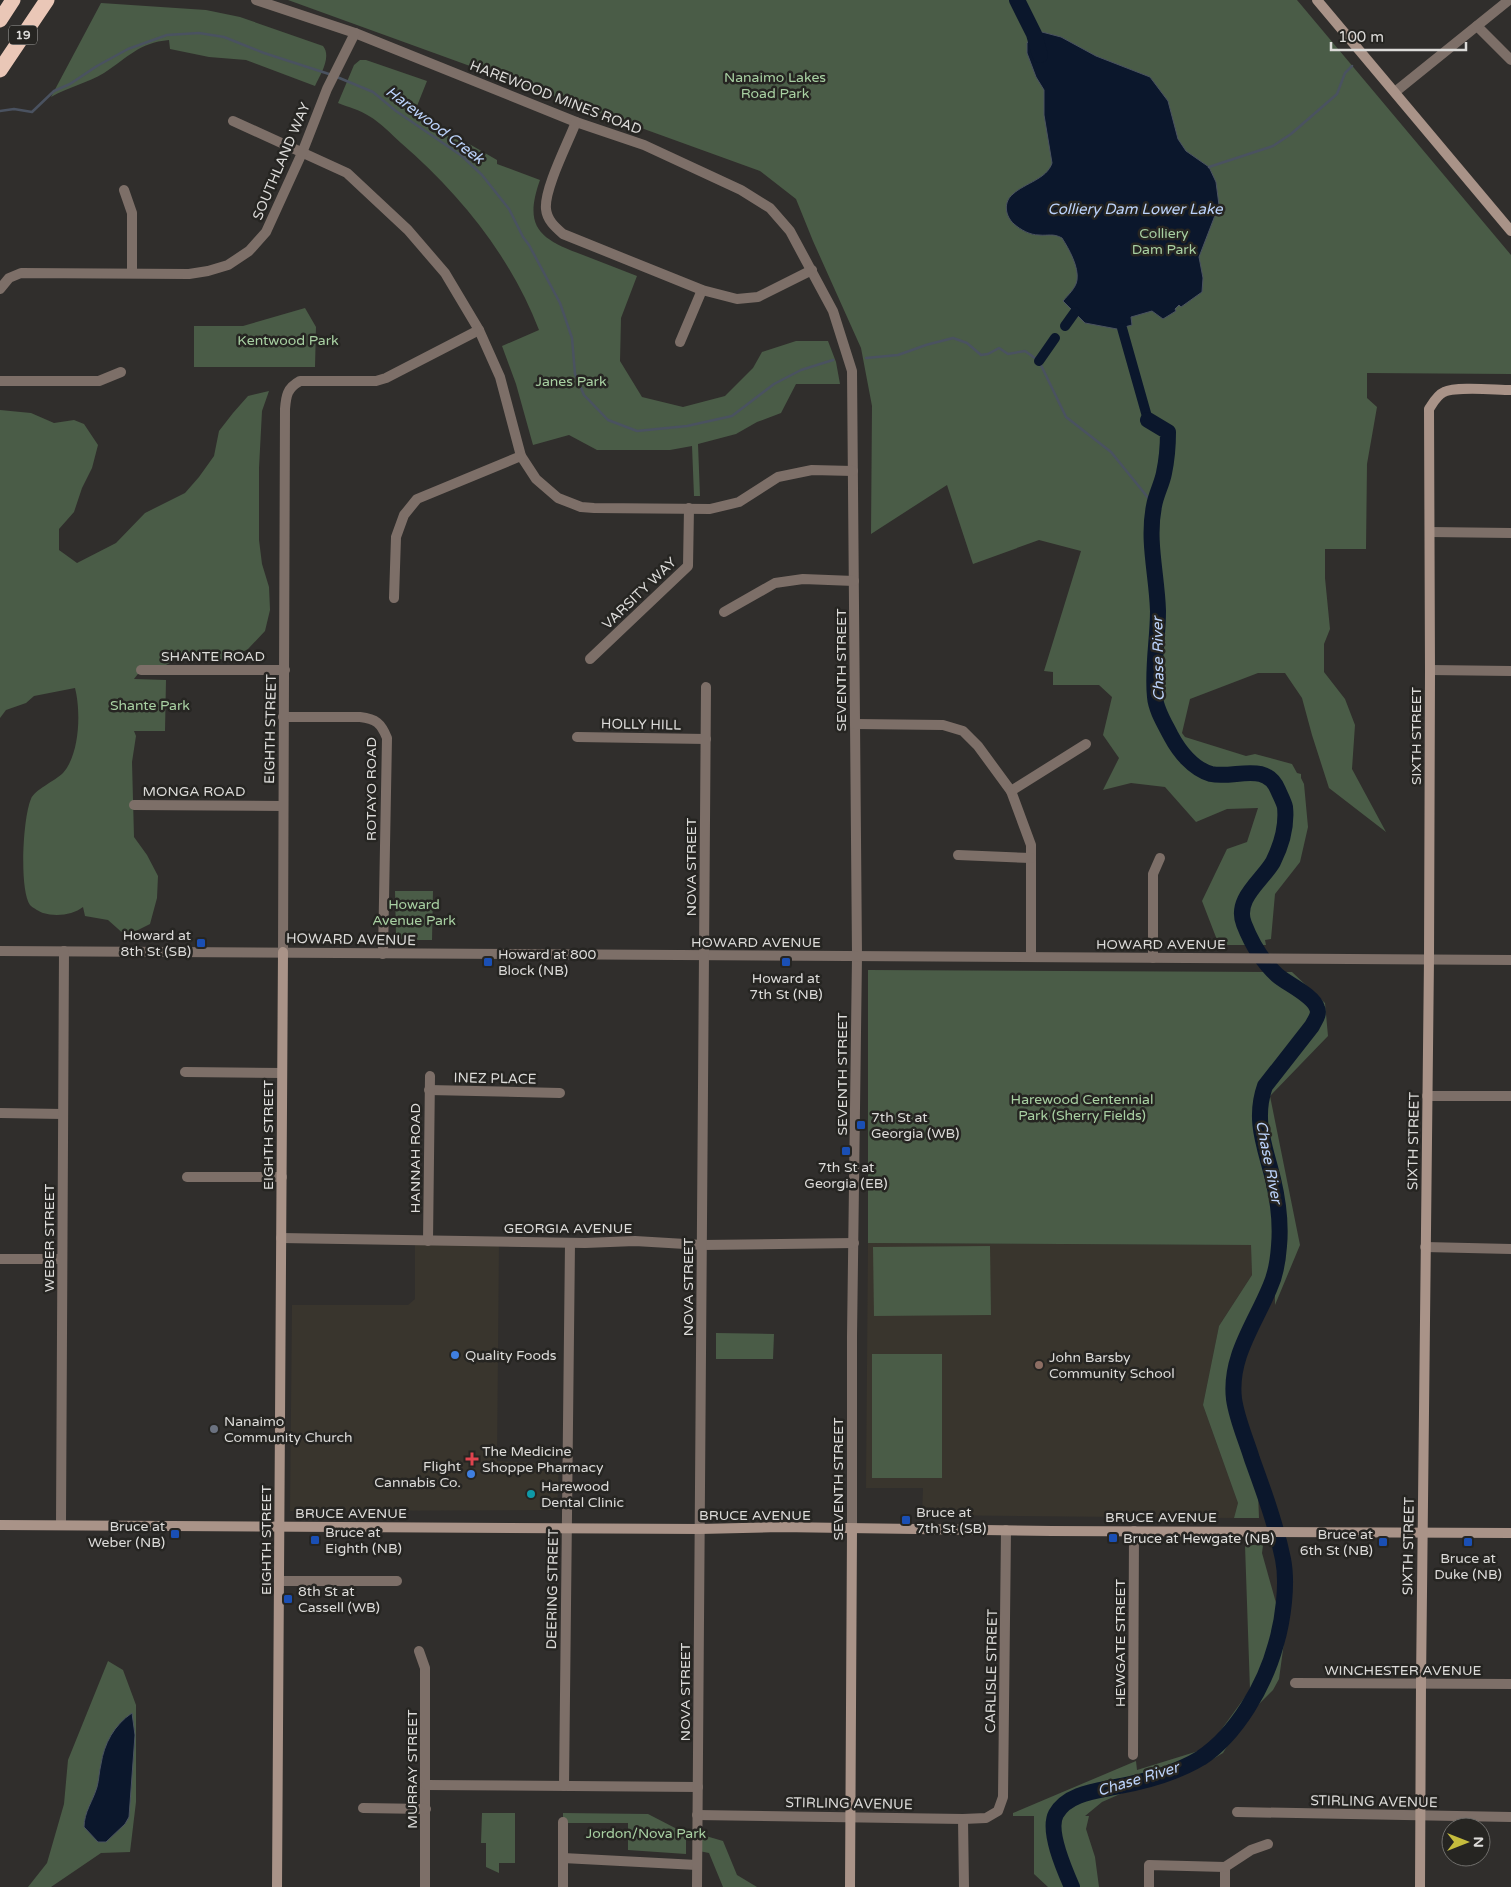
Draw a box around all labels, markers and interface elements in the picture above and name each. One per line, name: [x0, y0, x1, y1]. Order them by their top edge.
scale bar: [1331, 20, 1466, 52]
road number: 19: [9, 26, 37, 44]
text: 100 m: [1338, 28, 1384, 46]
street label: HAREWOOD MINES ROAD: [467, 57, 644, 138]
park label: Nanaimo Lakes Road Park: [724, 69, 826, 102]
water label: Harewood Creek: [382, 82, 489, 169]
street label: SOUTHLAND WAY: [249, 100, 314, 223]
water label: Colliery Dam Lower Lake: [1047, 200, 1224, 218]
park label: Colliery Dam Park: [1132, 225, 1197, 258]
park label: Kentwood Park: [237, 332, 339, 349]
park label: Janes Park: [535, 373, 607, 390]
street label: VARSITY WAY: [599, 554, 680, 633]
street label: SEVENTH STREET: [833, 608, 850, 732]
water label: Chase River: [1148, 615, 1168, 701]
street label: SHANTE ROAD: [161, 648, 265, 665]
street label: EIGHTH STREET: [261, 673, 280, 784]
street label: SIXTH STREET: [1408, 686, 1425, 785]
park label: Shante Park: [110, 697, 190, 714]
street label: HOLLY HILL: [601, 715, 681, 734]
street label: ROTAYO ROAD: [363, 737, 380, 841]
street label: MONGA ROAD: [143, 783, 245, 800]
street label: NOVA STREET: [683, 817, 700, 916]
park label: Howard Avenue Park: [372, 896, 456, 929]
place label: Howard at 8th St (SB): [121, 927, 192, 960]
street label: HOWARD AVENUE: [286, 930, 416, 949]
street label: HOWARD AVENUE: [691, 934, 821, 951]
street label: HOWARD AVENUE: [1096, 936, 1226, 953]
marker: Howard at 8th St (SB): [195, 937, 207, 949]
place label: Howard at 800 Block (NB): [498, 946, 597, 979]
marker: Howard at 800 Block (NB): [482, 956, 494, 968]
marker: Howard at 7th St (NB): [780, 956, 792, 968]
place label: Howard at 7th St (NB): [749, 970, 823, 1003]
street label: SEVENTH STREET: [834, 1012, 851, 1136]
street label: INEZ PLACE: [453, 1069, 537, 1088]
street label: EIGHTH STREET: [260, 1080, 277, 1190]
park label: Harewood Centennial Park (Sherry Fields): [1011, 1091, 1153, 1124]
street label: SIXTH STREET: [1404, 1091, 1423, 1190]
street label: HANNAH ROAD: [407, 1103, 424, 1213]
place label: 7th St at Georgia (WB): [871, 1109, 959, 1142]
marker: 7th St at Georgia (WB): [855, 1119, 867, 1131]
water label: Chase River: [1252, 1119, 1286, 1207]
marker: 7th St at Georgia (EB): [840, 1145, 852, 1157]
place label: 7th St at Georgia (EB): [804, 1159, 888, 1192]
street label: WEBER STREET: [41, 1183, 58, 1292]
street label: GEORGIA AVENUE: [504, 1220, 632, 1237]
street label: NOVA STREET: [680, 1237, 697, 1336]
place label: Quality Foods: [465, 1347, 557, 1364]
marker: Quality Foods: [449, 1349, 461, 1361]
place label: John Barsby Community School: [1049, 1349, 1175, 1382]
marker: John Barsby Community School: [1033, 1359, 1045, 1371]
place label: Nanaimo Community Church: [224, 1413, 353, 1446]
street label: SEVENTH STREET: [830, 1417, 847, 1541]
marker: Nanaimo Community Church: [208, 1423, 220, 1435]
place label: The Medicine Shoppe Pharmacy: [482, 1443, 604, 1476]
marker: The Medicine Shoppe Pharmacy: [466, 1453, 478, 1465]
place label: Flight Cannabis Co.: [374, 1458, 462, 1491]
marker: Flight Cannabis Co.: [465, 1468, 477, 1480]
place label: Harewood Dental Clinic: [541, 1478, 624, 1511]
street label: EIGHTH STREET: [258, 1485, 275, 1595]
marker: Harewood Dental Clinic: [525, 1488, 537, 1500]
street label: SIXTH STREET: [1399, 1496, 1418, 1595]
place label: Bruce at 7th St (SB): [916, 1504, 986, 1537]
street label: BRUCE AVENUE: [295, 1505, 407, 1522]
street label: BRUCE AVENUE: [699, 1507, 811, 1524]
street label: BRUCE AVENUE: [1105, 1509, 1217, 1526]
marker: Bruce at 7th St (SB): [900, 1514, 912, 1526]
place label: Bruce at Weber (NB): [88, 1518, 166, 1551]
place label: Bruce at Eighth (NB): [325, 1524, 402, 1557]
place label: Bruce at 6th St (NB): [1300, 1526, 1374, 1559]
marker: Bruce at Weber (NB): [169, 1528, 181, 1540]
street label: DEERING STREET: [543, 1528, 562, 1650]
place label: Bruce at Hewgate (NB): [1123, 1530, 1274, 1547]
marker: Bruce at Hewgate (NB): [1107, 1532, 1119, 1544]
marker: Bruce at Eighth (NB): [309, 1534, 321, 1546]
marker: Bruce at 6th St (NB): [1377, 1536, 1389, 1548]
marker: Bruce at Duke (NB): [1462, 1536, 1474, 1548]
place label: Bruce at Duke (NB): [1434, 1550, 1502, 1583]
street label: HEWGATE STREET: [1112, 1579, 1129, 1707]
place label: 8th St at Cassell (WB): [298, 1583, 380, 1616]
marker: 8th St at Cassell (WB): [282, 1593, 294, 1605]
street label: CARLISLE STREET: [982, 1608, 1001, 1733]
street label: NOVA STREET: [677, 1642, 694, 1741]
street label: WINCHESTER AVENUE: [1324, 1662, 1482, 1679]
street label: MURRAY STREET: [404, 1709, 421, 1829]
water label: Chase River: [1095, 1757, 1183, 1800]
street label: STIRLING AVENUE: [1310, 1792, 1438, 1811]
street label: STIRLING AVENUE: [785, 1794, 913, 1813]
north arrow: [1441, 1817, 1491, 1867]
park label: Jordon/Nova Park: [586, 1825, 707, 1842]
text: N: [1470, 1836, 1487, 1848]

